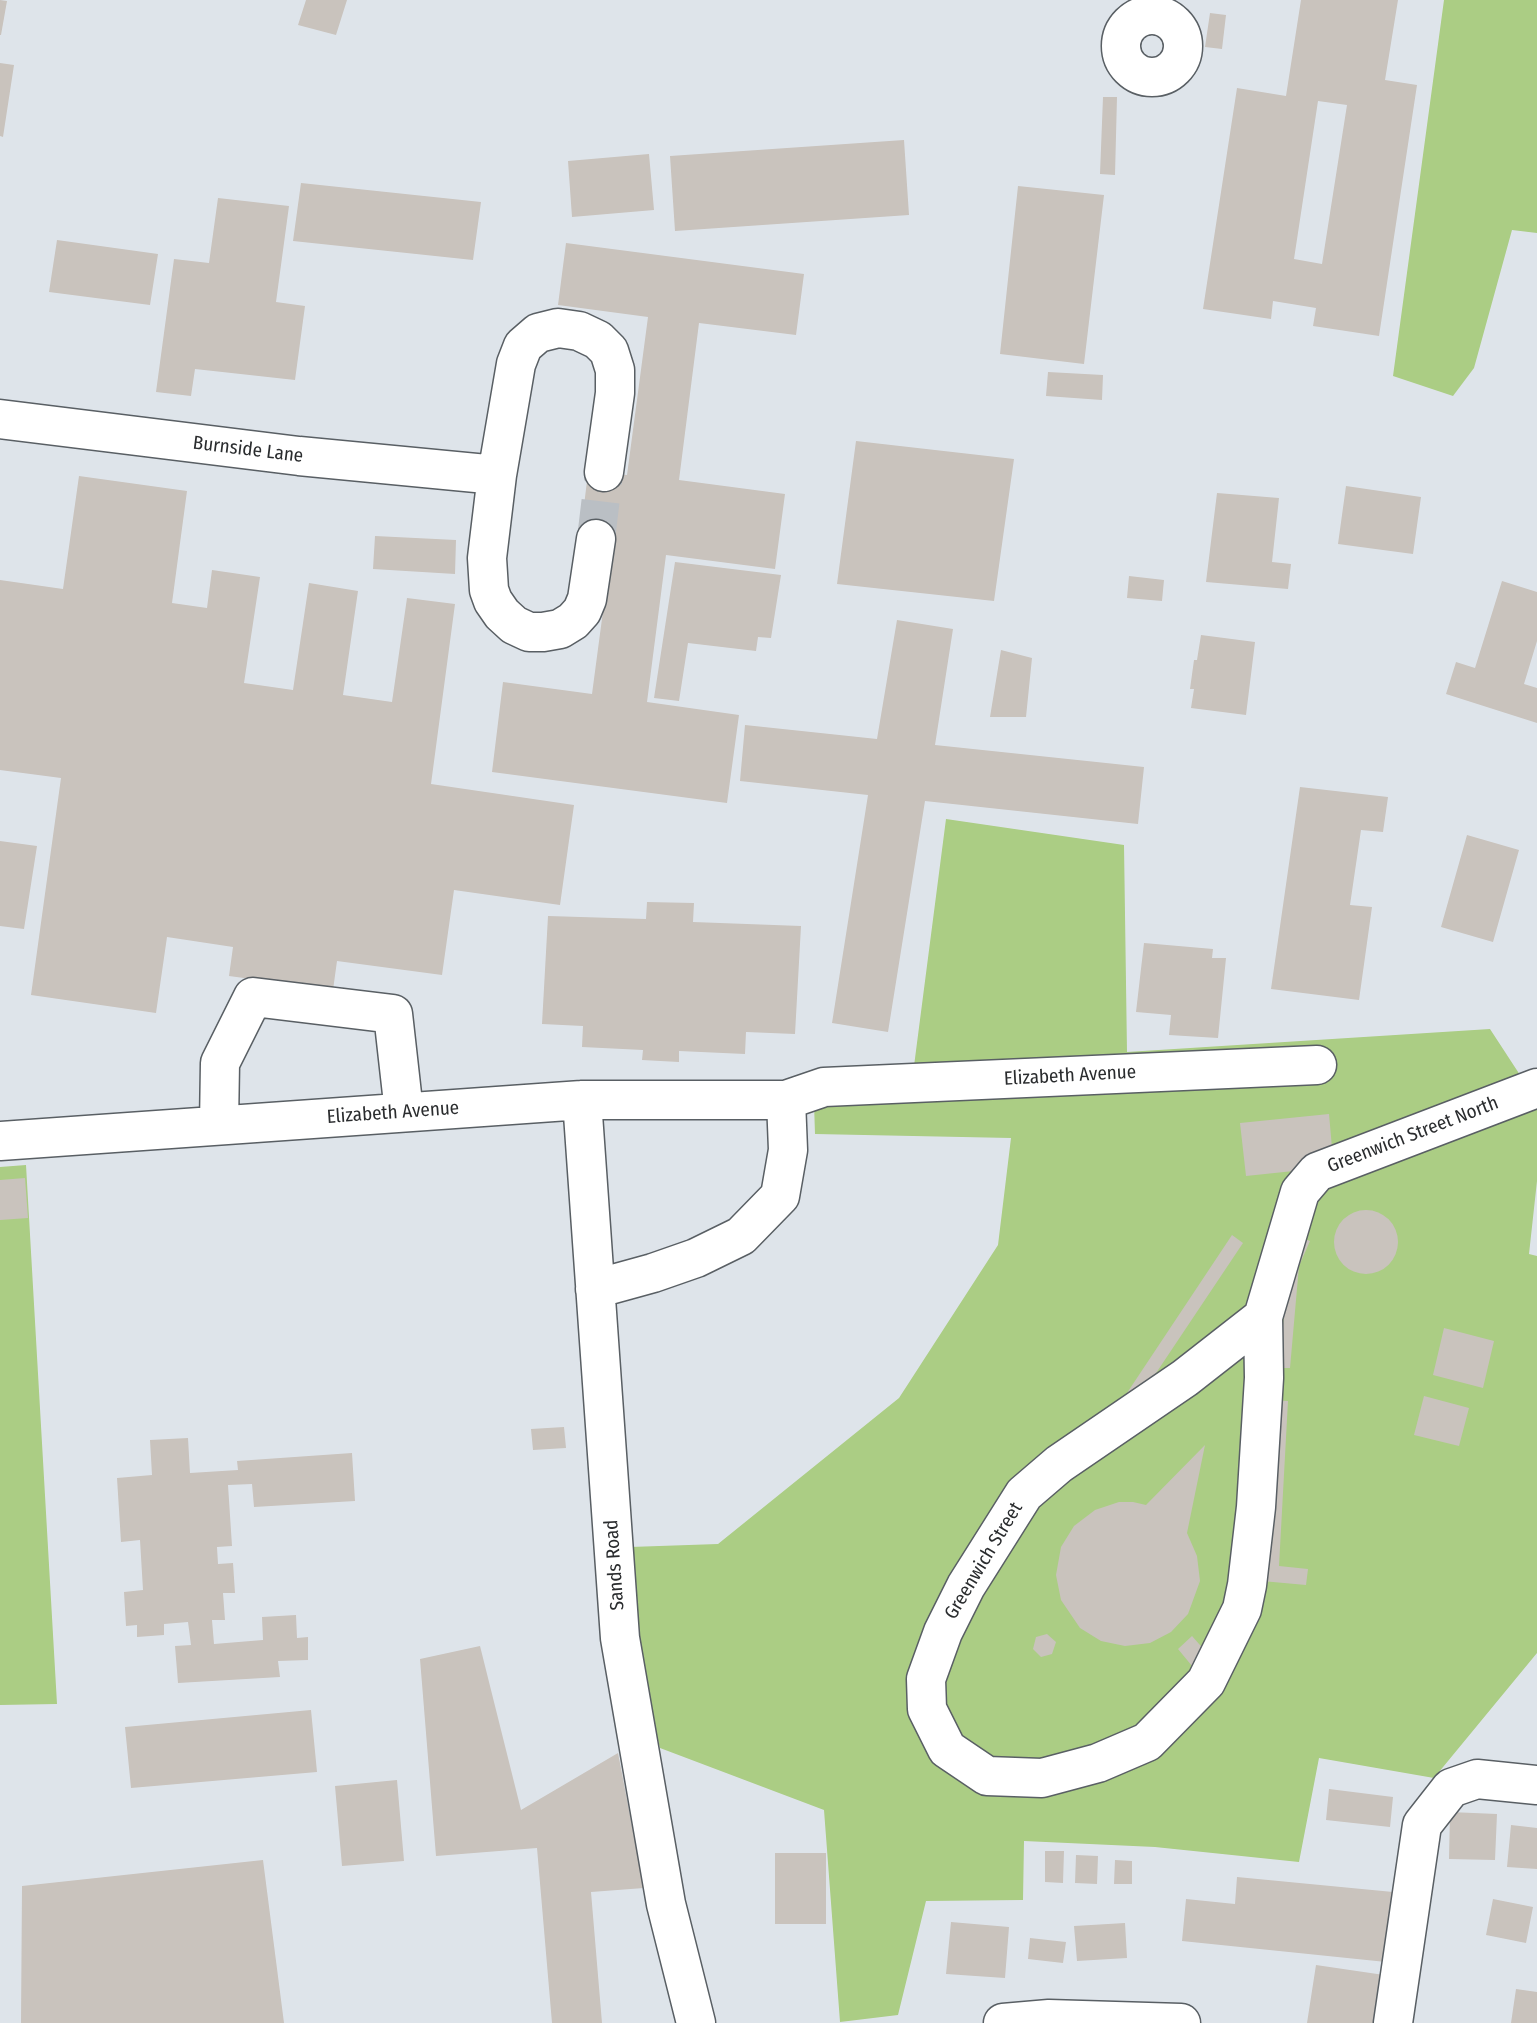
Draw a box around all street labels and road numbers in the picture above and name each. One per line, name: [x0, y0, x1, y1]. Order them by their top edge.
street label: Burnside Lane: [192, 432, 304, 468]
street label: Elizabeth Avenue: [1003, 1061, 1137, 1091]
street label: Greenwich Street North: [1324, 1092, 1502, 1178]
street label: Elizabeth Avenue: [326, 1097, 460, 1129]
street label: Greenwich Street: [940, 1498, 1028, 1624]
street label: Sands Road: [600, 1519, 630, 1611]

